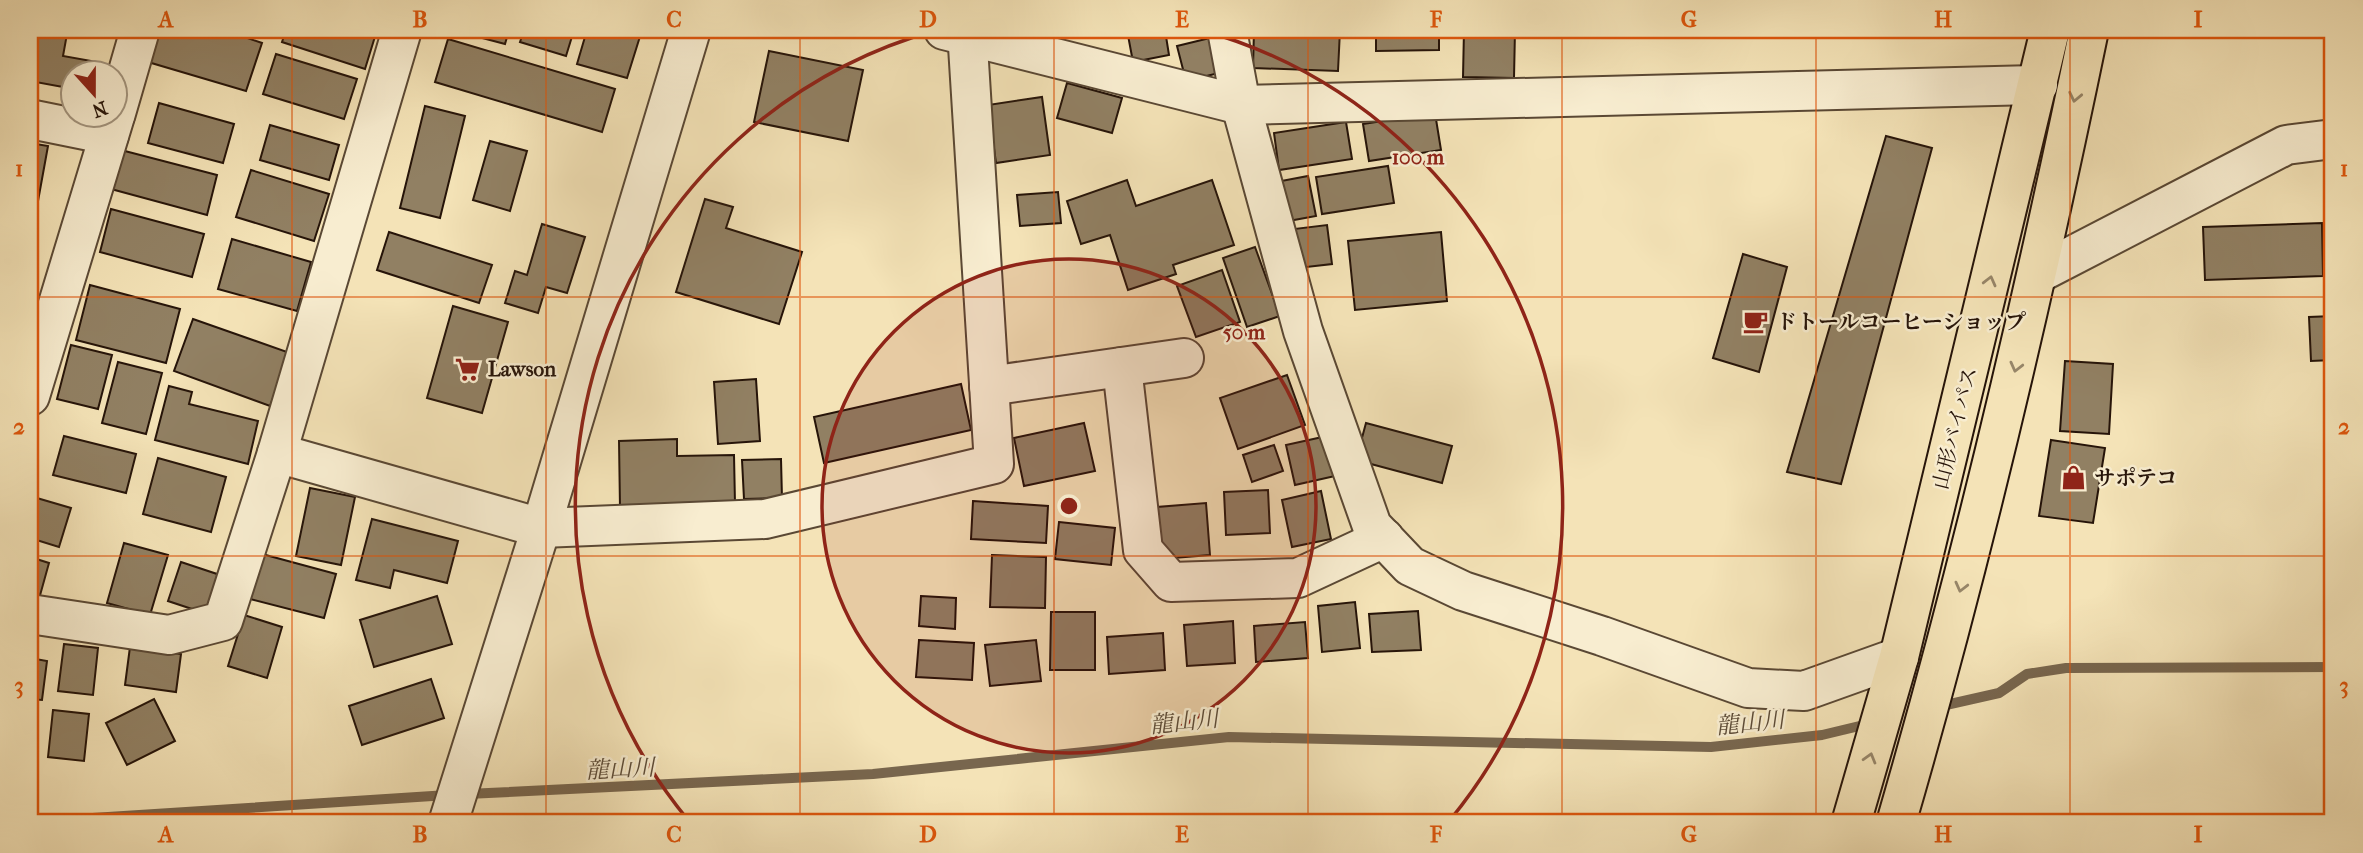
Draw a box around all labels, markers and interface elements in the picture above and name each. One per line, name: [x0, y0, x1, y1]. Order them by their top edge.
text: A: [157, 6, 175, 33]
text: B: [413, 6, 428, 33]
text: C: [666, 6, 682, 33]
text: D: [919, 6, 937, 33]
text: E: [1175, 6, 1189, 33]
text: F: [1429, 6, 1443, 33]
text: G: [1681, 6, 1697, 33]
text: H: [1934, 6, 1952, 33]
text: I: [2194, 6, 2203, 33]
north arrow: [60, 60, 130, 130]
one-way arrow: [2069, 91, 2084, 103]
text: N: [89, 96, 110, 122]
text: 100 m: [1392, 145, 1445, 169]
text: 1: [15, 155, 23, 182]
text: 1: [2340, 155, 2348, 182]
one-way arrow: [1982, 276, 1997, 288]
cafe icon: ドトールコーヒーショップ: [1742, 308, 1770, 336]
place label: ドトールコーヒーショップ: [1776, 310, 2026, 334]
text: 50 m: [1223, 320, 1266, 344]
supermarket icon: Lawson: [454, 355, 482, 383]
place label: Lawson: [488, 357, 557, 381]
one-way arrow: [2010, 360, 2024, 372]
street label: 山形バイパス: [1928, 364, 1982, 492]
text: 2: [13, 413, 25, 440]
text: 2: [2338, 413, 2350, 440]
shop icon: サポテコ: [2060, 464, 2088, 492]
place label: サポテコ: [2094, 466, 2177, 490]
centre of rings: [1057, 494, 1081, 518]
one-way arrow: [1955, 581, 1969, 593]
text: 3: [14, 672, 24, 699]
text: 3: [2339, 672, 2349, 699]
water label: 龍山川: [1148, 705, 1223, 739]
water label: 龍山川: [1714, 706, 1789, 740]
one-way arrow: [1861, 752, 1876, 764]
water label: 龍山川: [585, 754, 658, 784]
text: A: [157, 821, 175, 848]
text: B: [413, 821, 428, 848]
text: C: [666, 821, 682, 848]
text: D: [919, 821, 937, 848]
text: E: [1175, 821, 1189, 848]
text: F: [1429, 821, 1443, 848]
text: G: [1681, 821, 1697, 848]
text: H: [1934, 821, 1952, 848]
text: I: [2194, 821, 2203, 848]

